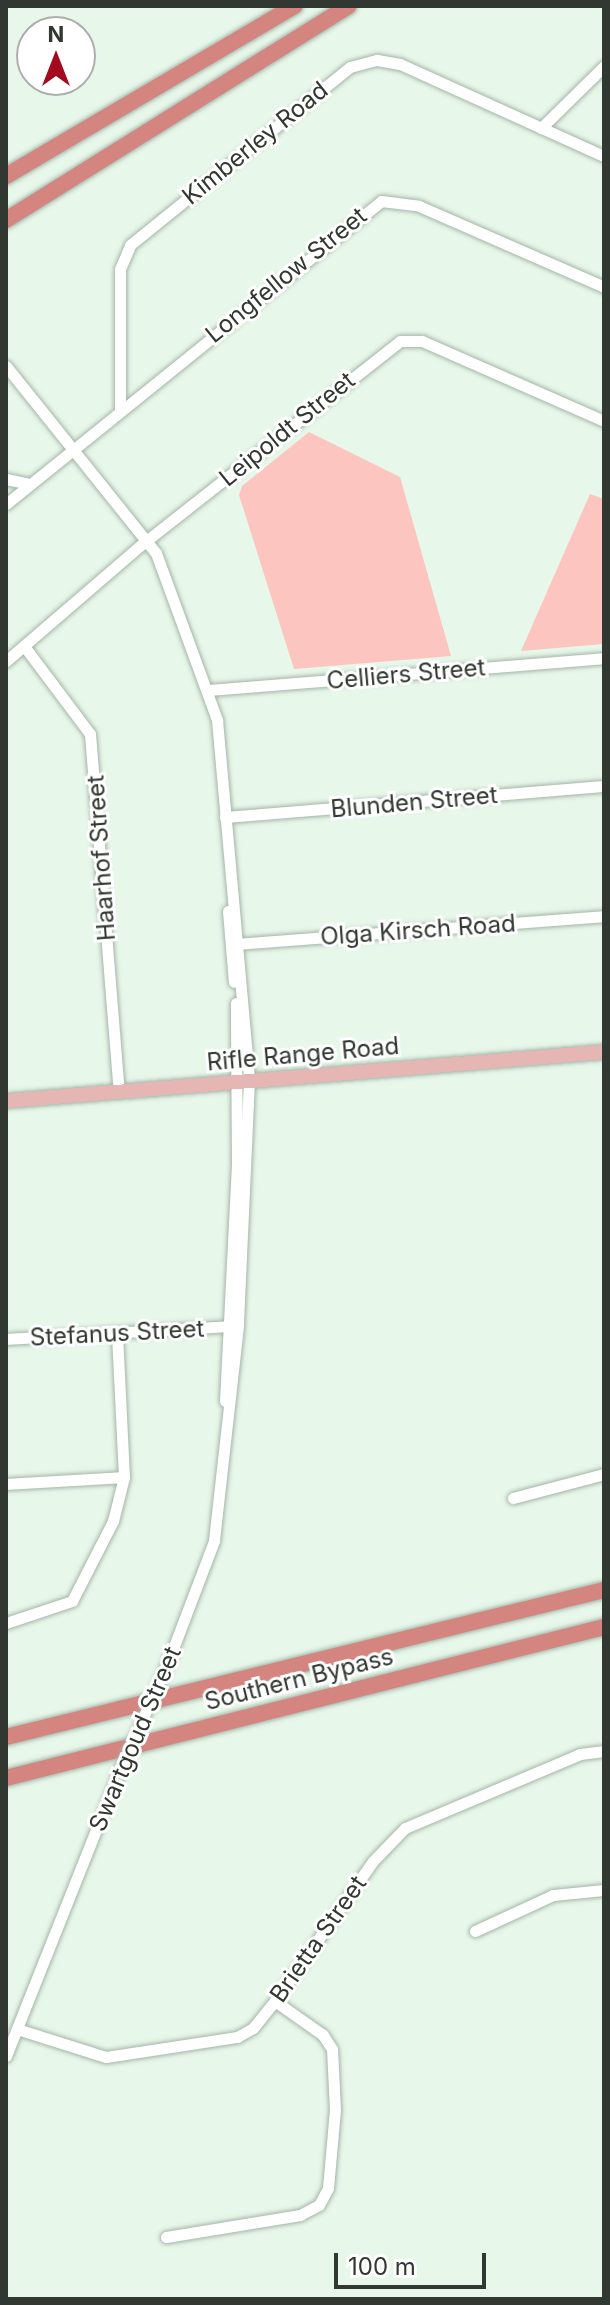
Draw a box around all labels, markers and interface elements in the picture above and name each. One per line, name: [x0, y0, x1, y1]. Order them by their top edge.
north arrow: [16, 16, 96, 96]
text: N: [48, 21, 64, 47]
street label: Kimberley Road: [176, 76, 334, 210]
street label: Longfellow Street: [200, 201, 372, 349]
street label: Leipoldt Street: [214, 366, 360, 492]
street label: Celliers Street: [325, 653, 487, 695]
street label: Haarhof Street: [81, 774, 121, 942]
street label: Blunden Street: [329, 780, 499, 824]
street label: Olga Kirsch Road: [319, 909, 517, 951]
street label: Rifle Range Road: [206, 1031, 400, 1077]
street label: Stefanus Street: [29, 1314, 205, 1352]
street label: Swartgoud Street: [83, 1642, 187, 1836]
street label: Southern Bypass: [202, 1642, 396, 1716]
street label: Brietta Street: [264, 1870, 372, 2008]
scale bar: [338, 2237, 490, 2287]
text: 100 m: [348, 2252, 416, 2281]

